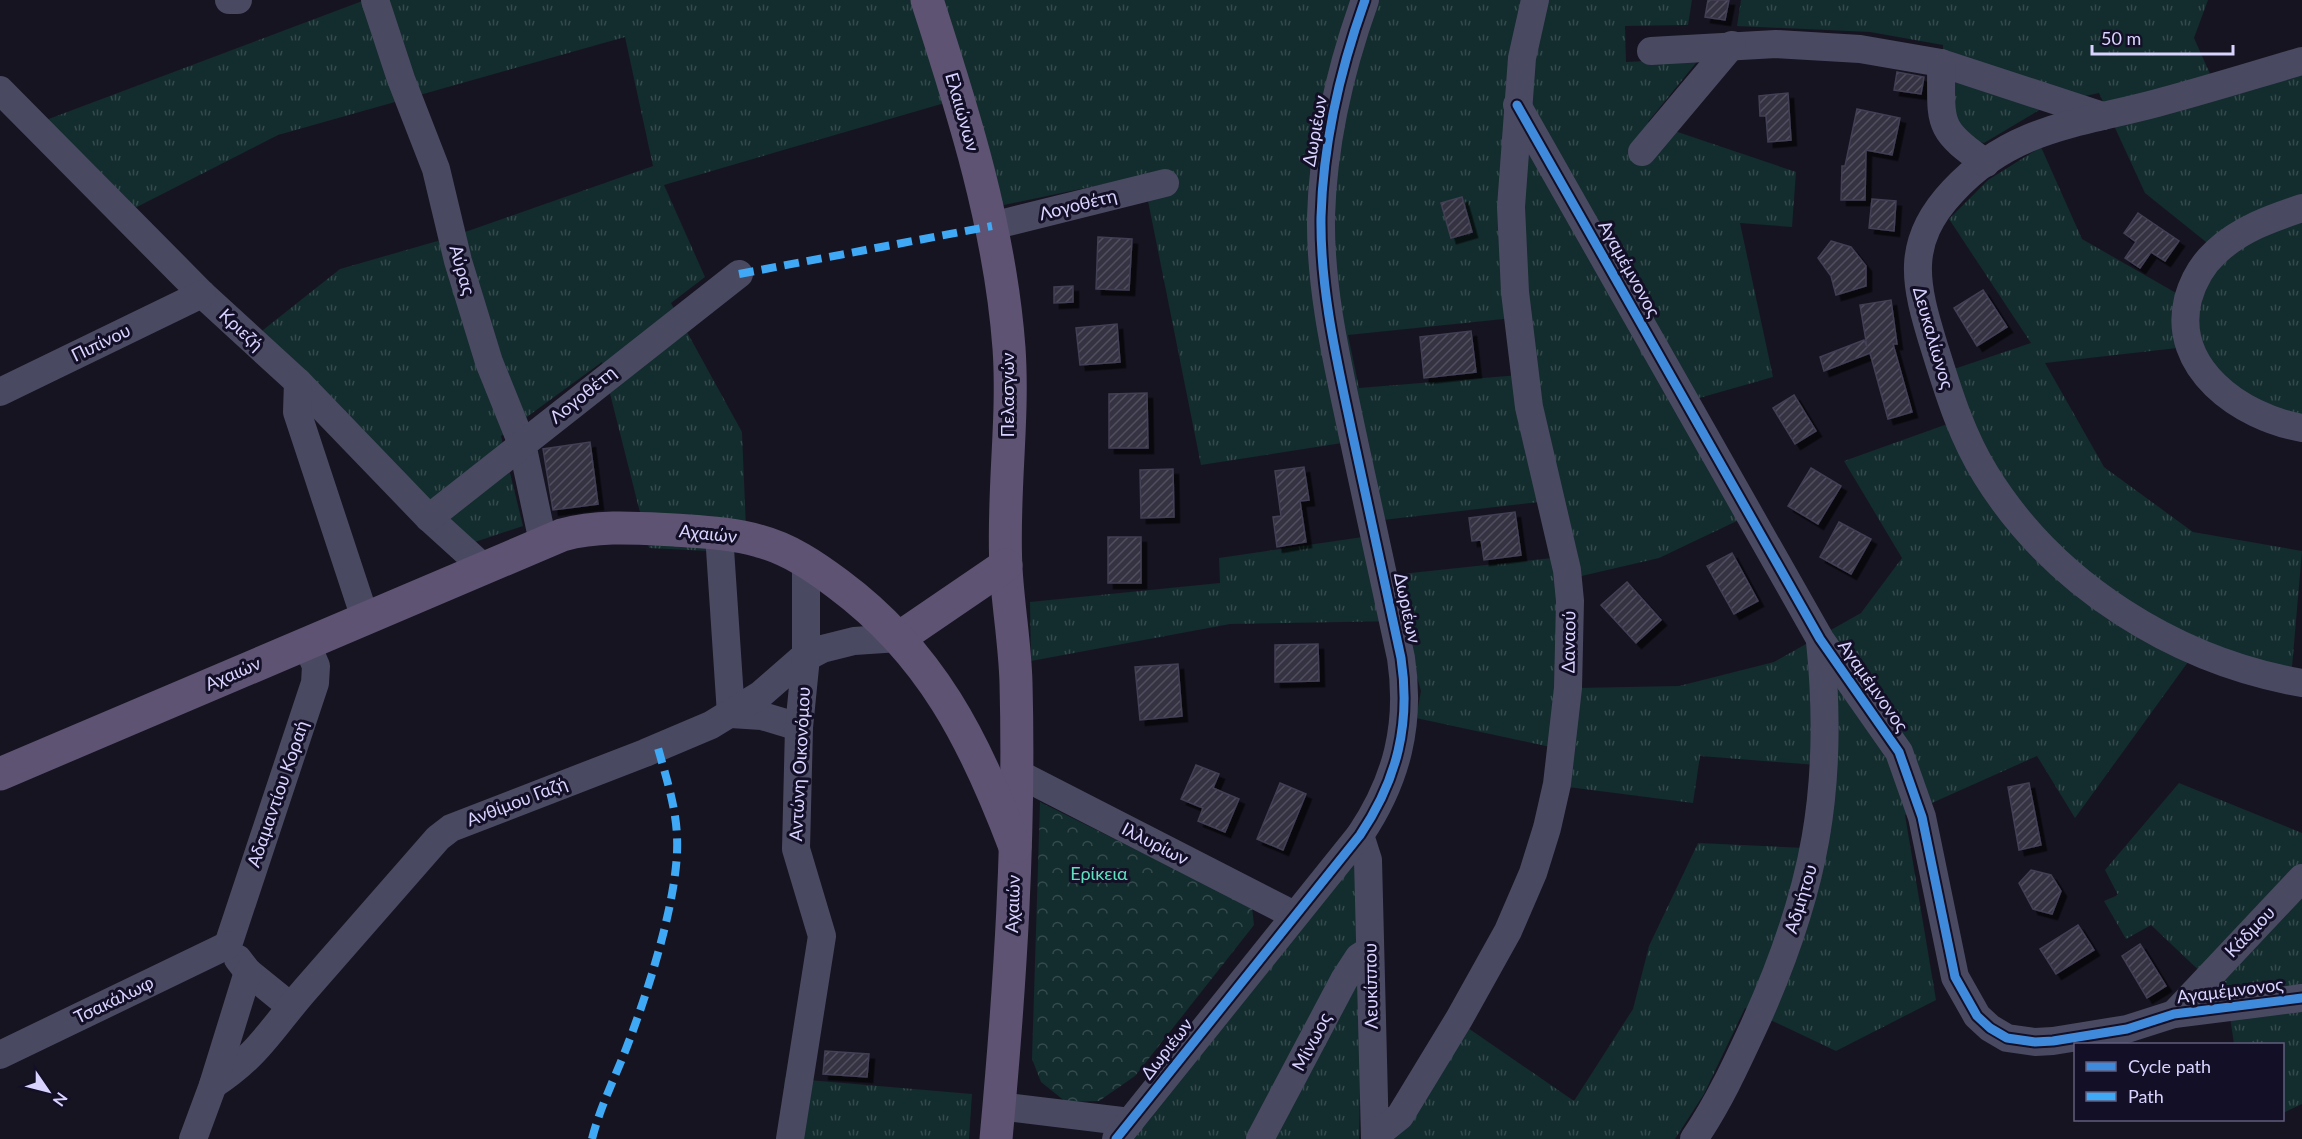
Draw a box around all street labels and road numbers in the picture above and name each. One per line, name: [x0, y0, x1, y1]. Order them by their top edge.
street label: Ελαιώνων: [941, 70, 985, 154]
street label: Δωριέων: [1297, 94, 1331, 168]
street label: Λογοθέτη: [1037, 184, 1119, 224]
street label: Αγαμέμνονος: [1594, 216, 1666, 321]
street label: Αύρας: [445, 242, 481, 298]
street label: Δευκαλίωνος: [1909, 284, 1959, 392]
street label: Κριεζή: [215, 303, 268, 355]
street label: Πιπίνου: [67, 318, 134, 366]
street label: Πελασγών: [996, 352, 1018, 438]
street label: Λογοθέτη: [545, 361, 620, 428]
street label: Αχαιών: [678, 519, 738, 547]
street label: Δωριέων: [1390, 570, 1426, 645]
street label: Δαναού: [1556, 611, 1580, 673]
street label: Αγαμέμνονος: [1834, 635, 1914, 736]
street label: Αχαιών: [201, 652, 264, 695]
street label: Αντώνη Οικονόμου: [784, 686, 814, 842]
street label: Αδαμαντίου Κοραή: [242, 717, 312, 870]
street label: Ανθίμου Γαζή: [463, 772, 570, 830]
street label: Ιλλυρίων: [1119, 817, 1192, 869]
street label: Αδμήτου: [1779, 861, 1821, 936]
street label: Αχαιών: [1000, 874, 1024, 933]
street label: Κάδμου: [2220, 901, 2279, 962]
street label: Λευκίππου: [1358, 943, 1382, 1029]
street label: Τσακάλωφ: [70, 970, 157, 1028]
street label: Αγαμέμνονος: [2175, 972, 2285, 1007]
street label: Μίνωος: [1287, 1008, 1336, 1074]
street label: Δωριέων: [1135, 1013, 1197, 1083]

